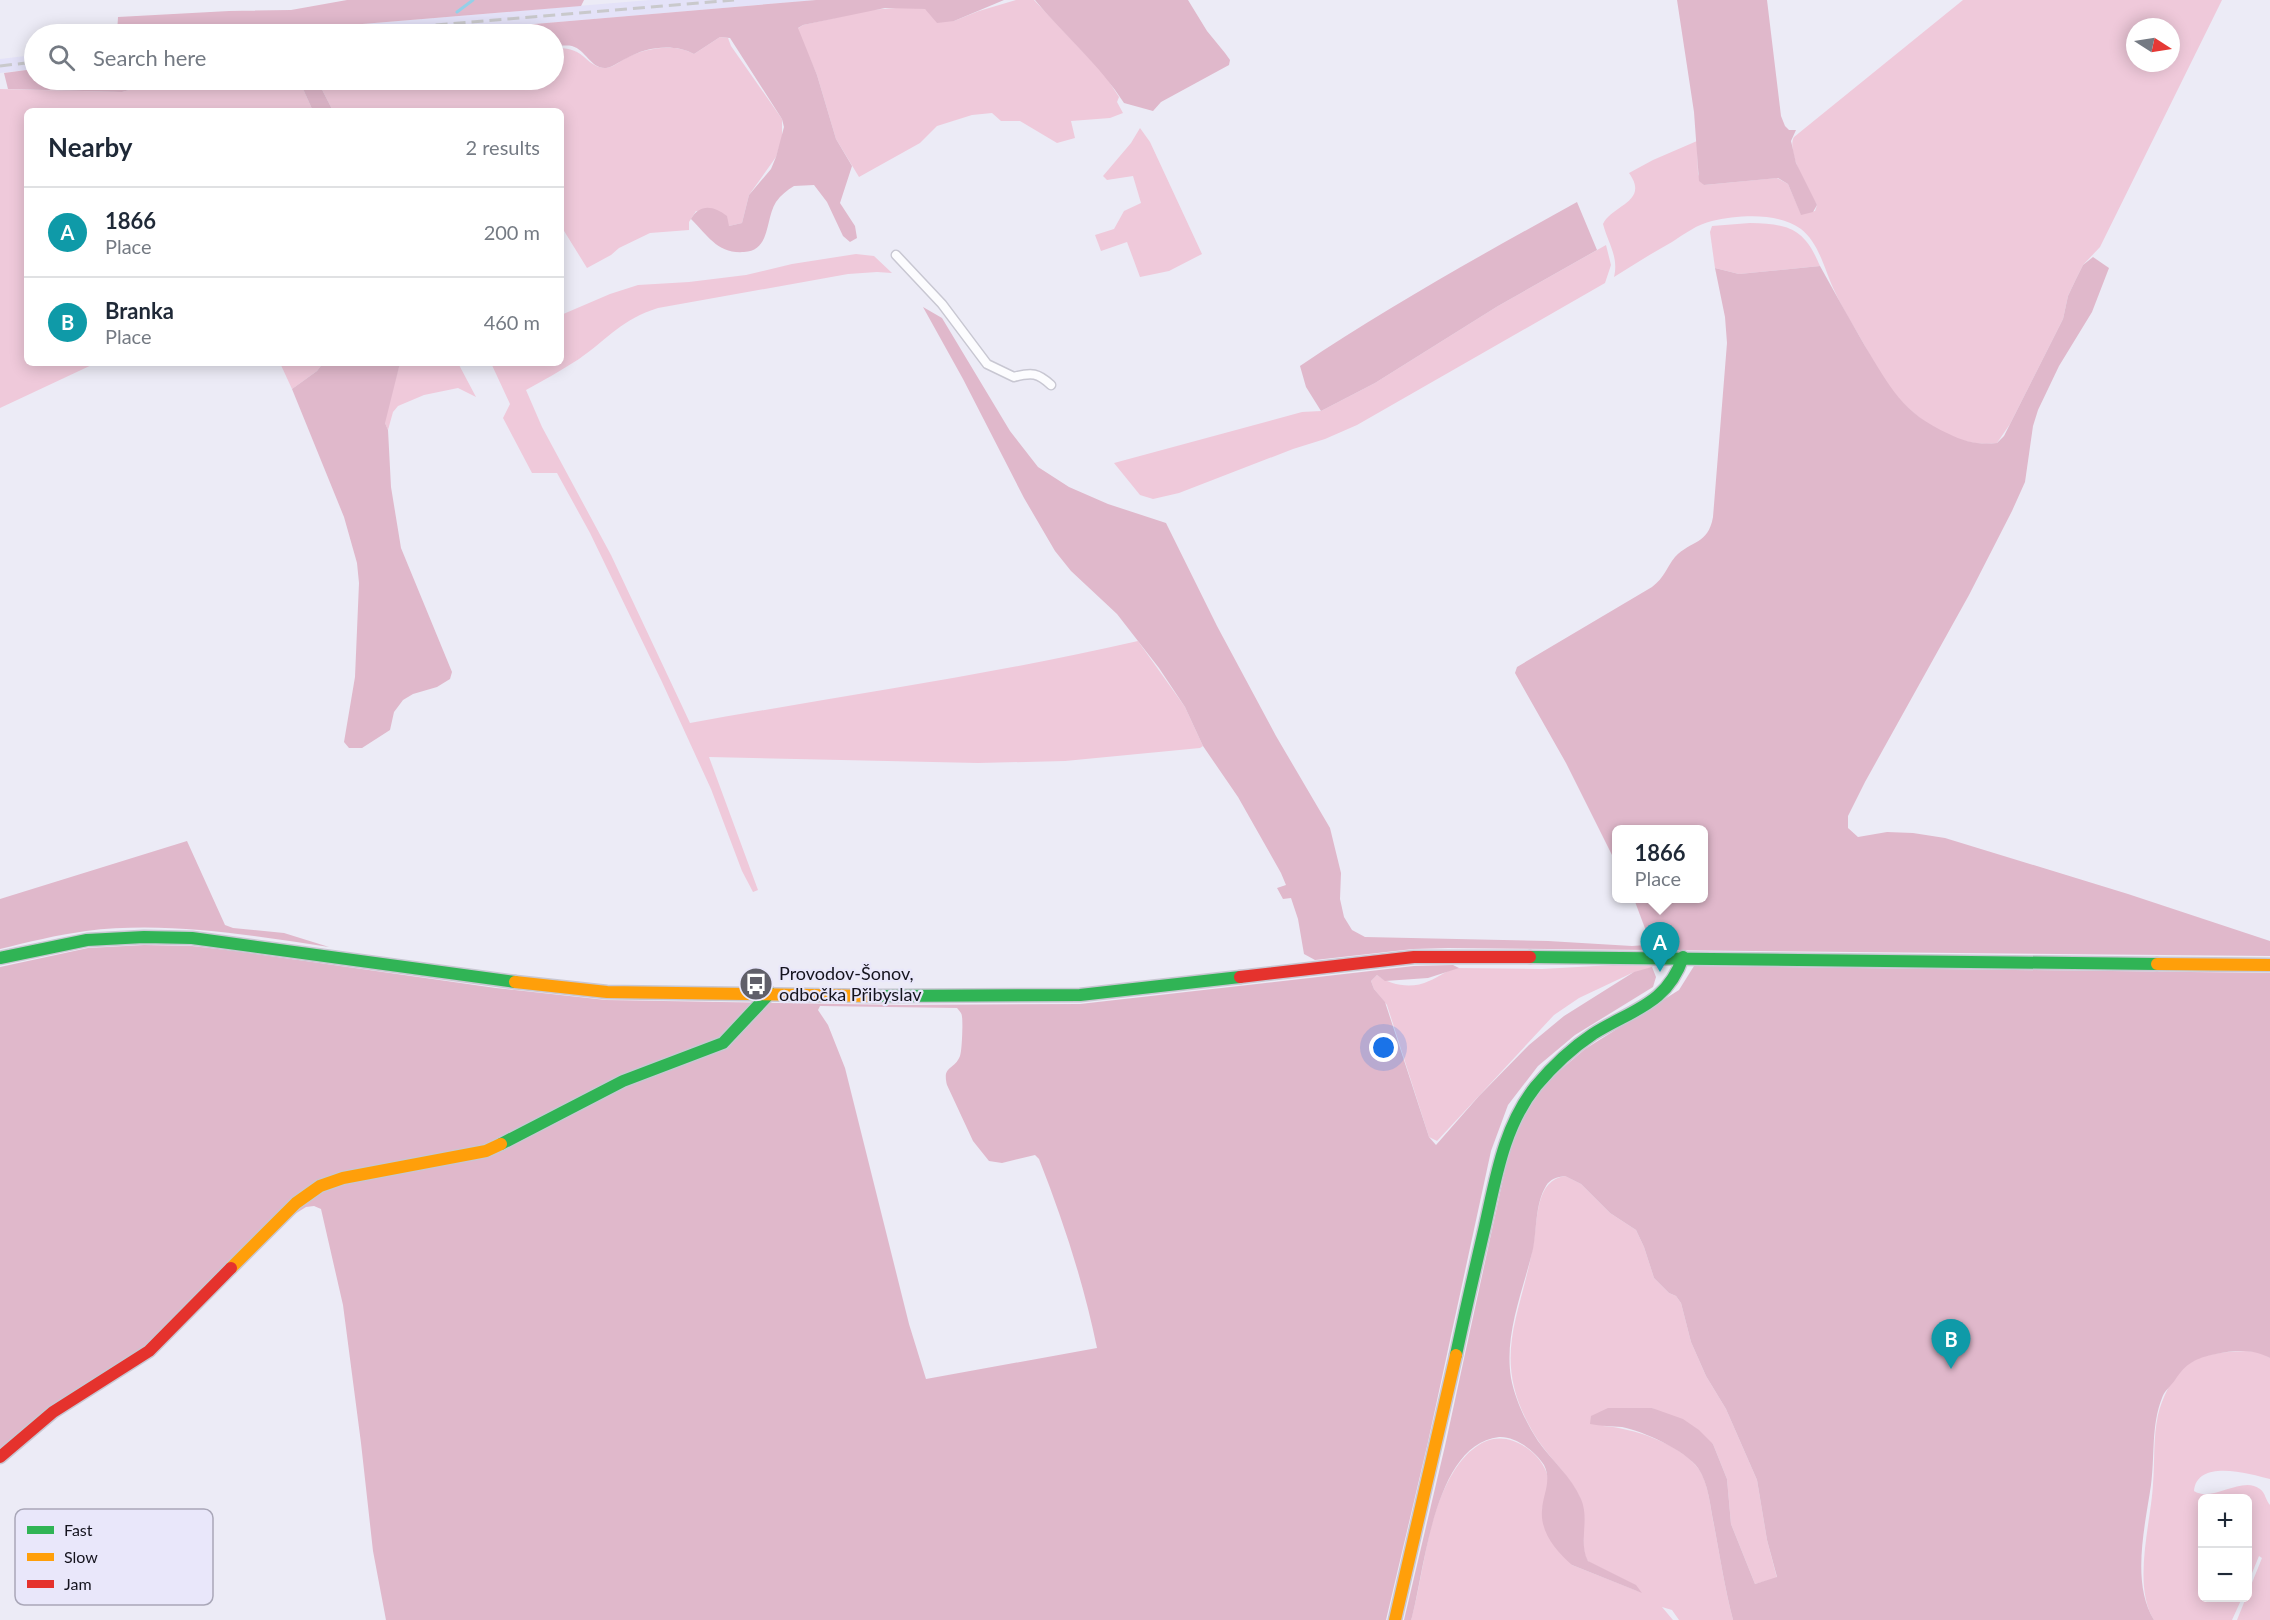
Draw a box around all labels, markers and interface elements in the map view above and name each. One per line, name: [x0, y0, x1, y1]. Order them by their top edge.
north arrow: [2126, 18, 2180, 72]
search box: [24, 24, 564, 90]
icon: search: [45, 41, 78, 74]
text: Search here: [93, 44, 206, 71]
text: Nearby: [48, 131, 133, 163]
text: 2 results: [465, 135, 540, 159]
text: 1866: [105, 207, 156, 234]
text: A: [61, 220, 74, 244]
text: 200 m: [484, 220, 540, 244]
text: Place: [105, 234, 152, 258]
text: Branka: [105, 297, 174, 324]
text: B: [61, 310, 74, 334]
text: 460 m: [484, 310, 540, 334]
text: Place: [105, 324, 152, 348]
popup: [1612, 825, 1708, 903]
text: 1866: [1634, 839, 1686, 866]
text: Place: [1634, 866, 1681, 890]
pin: A: [1640, 922, 1680, 972]
place label: Provodov-Šonov, odbočka Přibyslav: [779, 962, 922, 1005]
bus stop icon: Provodov-Šonov, odbočka Přibyslav: [738, 966, 774, 1002]
your location: [1369, 1033, 1398, 1062]
pin: B: [1932, 1320, 1970, 1369]
map controls: [2198, 1494, 2252, 1602]
button: +: [2198, 1494, 2252, 1548]
legend: [15, 1509, 213, 1605]
text: Fast: [64, 1520, 93, 1539]
text: Slow: [64, 1547, 98, 1566]
button: −: [2198, 1548, 2252, 1602]
text: Jam: [64, 1574, 92, 1593]

